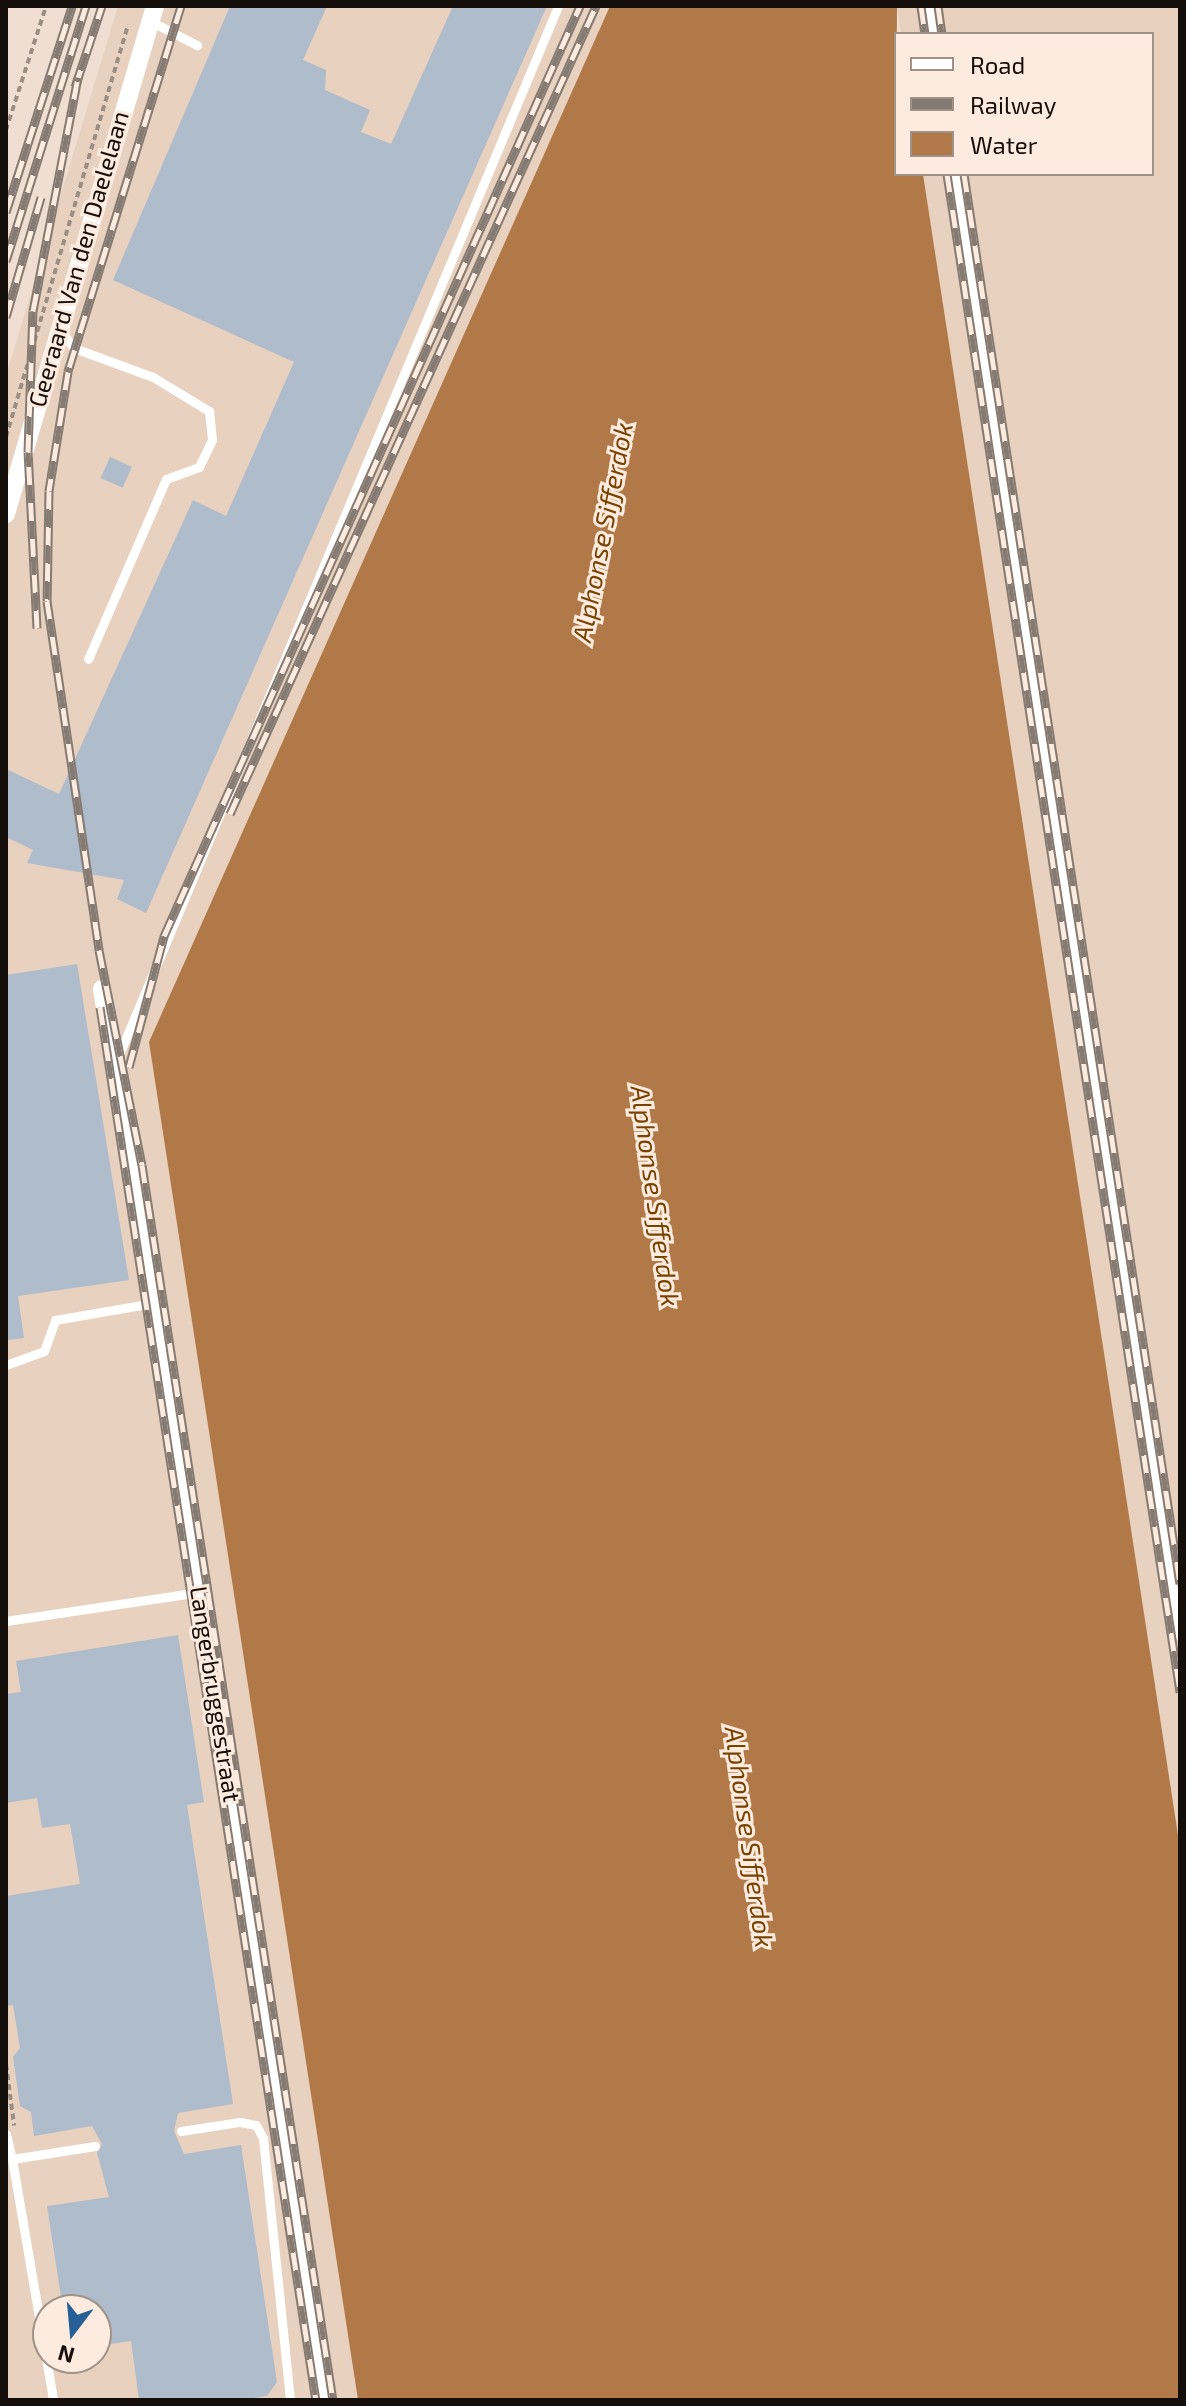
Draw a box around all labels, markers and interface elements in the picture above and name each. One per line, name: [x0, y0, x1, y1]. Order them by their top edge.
legend: [894, 32, 1154, 176]
text: Road: [970, 50, 1025, 79]
text: Railway: [970, 90, 1056, 119]
street label: Geeraard Van den Daelelaan: [22, 107, 134, 411]
text: Water: [970, 130, 1037, 159]
water label: Alphonse Sifferdok: [565, 420, 639, 644]
water label: Alphonse Sifferdok: [625, 1084, 687, 1308]
street label: Langerbruggestraat: [185, 1584, 247, 1804]
water label: Alphonse Sifferdok: [719, 1725, 781, 1949]
north arrow: [32, 2294, 112, 2374]
text: N: [55, 2340, 77, 2370]

